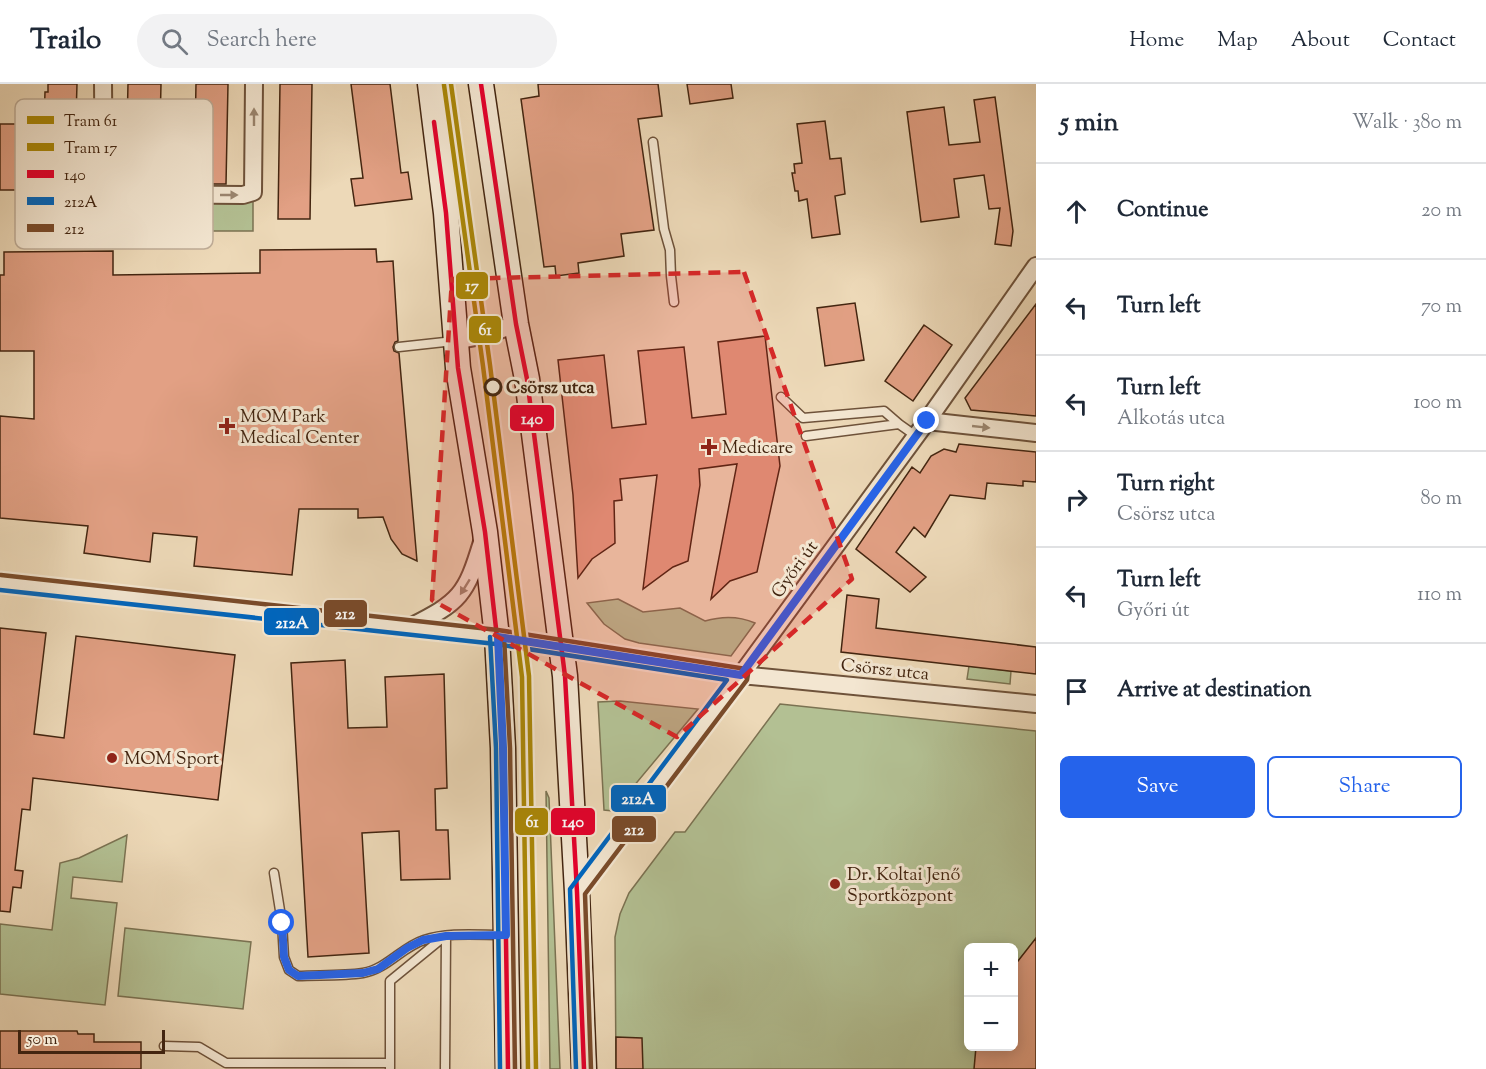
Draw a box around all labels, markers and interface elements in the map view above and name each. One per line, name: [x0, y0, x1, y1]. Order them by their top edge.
search box: [137, 14, 557, 68]
text: Trailo: [30, 21, 101, 61]
icon: search: [158, 25, 191, 58]
text: Search here: [206, 25, 317, 57]
text: Home: [1129, 26, 1184, 56]
text: Map: [1217, 26, 1258, 56]
text: About: [1291, 26, 1350, 56]
text: Contact: [1383, 26, 1456, 56]
legend: [15, 99, 213, 249]
text: 5 min: [1060, 105, 1119, 142]
one-way arrow: [249, 107, 259, 126]
text: Walk · 380 m: [1352, 109, 1462, 138]
text: Tram 61: [64, 111, 118, 134]
text: Tram 17: [64, 138, 117, 161]
text: 140: [64, 165, 86, 188]
one-way arrow: [219, 190, 238, 200]
text: 212A: [64, 192, 97, 215]
icon: ahead: [1060, 195, 1093, 228]
text: Continue: [1117, 195, 1208, 227]
text: 20 m: [1421, 197, 1462, 226]
text: 212: [64, 219, 85, 242]
line badge: 17: [455, 271, 489, 300]
text: 17: [465, 276, 480, 299]
icon: left: [1060, 291, 1093, 324]
text: Turn left: [1117, 291, 1200, 323]
text: 70 m: [1421, 293, 1462, 322]
line badge: 61: [468, 315, 502, 344]
text: 61: [478, 320, 492, 343]
text: Turn left: [1117, 373, 1200, 405]
place label: Csörsz utca: [506, 376, 595, 402]
marker: Csörsz utca: [484, 378, 502, 396]
icon: left: [1060, 387, 1093, 420]
text: 100 m: [1413, 389, 1462, 418]
line badge: 140: [509, 404, 555, 432]
place label: MOM Park Medical Center: [240, 405, 360, 452]
text: Alkotás utca: [1117, 405, 1225, 434]
route end: [913, 407, 939, 433]
text: 140: [521, 409, 543, 432]
marker: MOM Park Medical Center: [218, 417, 236, 435]
one-way arrow: [972, 422, 991, 432]
place label: Medicare: [722, 436, 793, 462]
marker: Medicare: [700, 438, 718, 456]
text: Turn right: [1117, 469, 1214, 501]
icon: right: [1060, 483, 1093, 516]
text: 80 m: [1421, 485, 1462, 514]
text: Csörsz utca: [1117, 501, 1215, 530]
street label: Győri út: [766, 536, 825, 604]
text: Turn left: [1117, 565, 1200, 597]
one-way arrow: [459, 579, 470, 595]
icon: left: [1060, 579, 1093, 612]
text: 110 m: [1417, 581, 1462, 610]
text: Győri út: [1117, 597, 1190, 626]
line badge: 212: [323, 599, 368, 628]
text: 212: [335, 604, 356, 627]
line badge: 212A: [263, 607, 320, 636]
text: 212A: [275, 613, 309, 636]
street label: Csörsz utca: [839, 653, 930, 689]
icon: arrive: [1060, 675, 1093, 708]
text: Arrive at destination: [1117, 675, 1312, 707]
place label: MOM Sport: [124, 747, 219, 773]
marker: MOM Sport: [105, 751, 119, 765]
button: Save: [1060, 756, 1255, 818]
button: Share: [1267, 756, 1462, 818]
line badge: 212A: [610, 784, 667, 813]
text: 212A: [621, 789, 655, 812]
line badge: 61: [514, 807, 549, 836]
line badge: 140: [550, 807, 596, 836]
text: 61: [525, 812, 539, 835]
text: 140: [562, 812, 584, 835]
line badge: 212: [611, 815, 657, 843]
text: 212: [624, 820, 645, 843]
place label: Dr. Koltai Jenő Sportközpont: [847, 863, 961, 910]
marker: Dr. Koltai Jenő Sportközpont: [828, 877, 842, 891]
route start: [268, 909, 294, 935]
map controls: [964, 943, 1018, 1051]
button: +: [964, 943, 1018, 997]
button: −: [964, 997, 1018, 1051]
scale bar: [18, 1027, 165, 1054]
text: 50 m: [27, 1029, 58, 1052]

